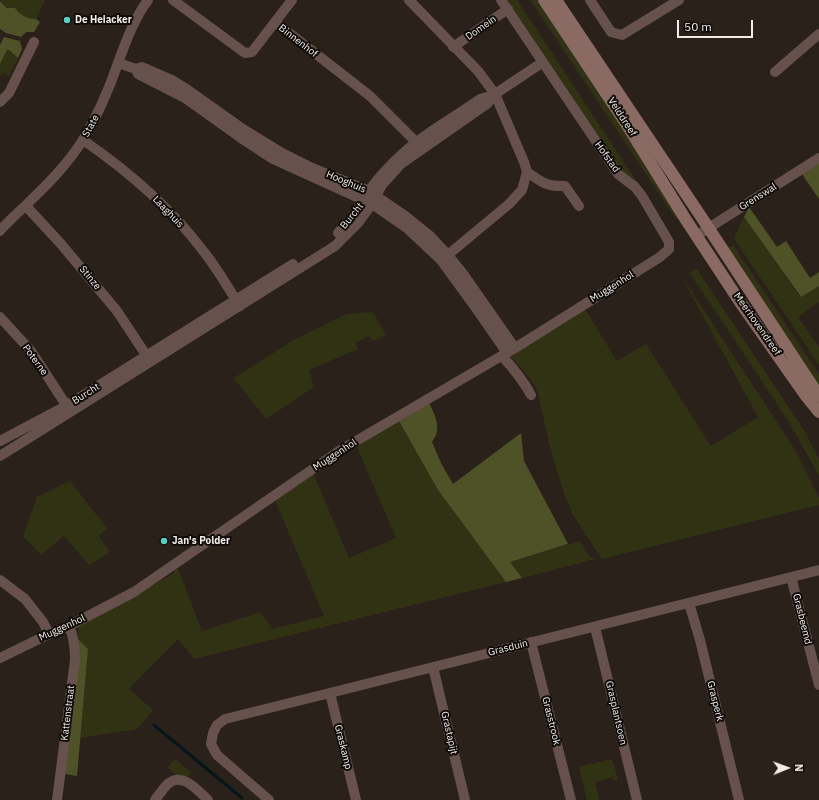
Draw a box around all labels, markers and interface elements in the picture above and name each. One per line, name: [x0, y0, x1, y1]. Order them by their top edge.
scale bar: [679, 12, 755, 38]
street label: Domein: [463, 13, 499, 43]
place label: De Heiacker: [75, 14, 132, 26]
marker: De Heiacker: [62, 15, 72, 25]
text: 50 m: [684, 19, 712, 34]
street label: Binnenhof: [276, 22, 320, 60]
street label: Velddreef: [605, 96, 639, 138]
street label: State: [80, 113, 102, 139]
street label: Hofstad: [592, 139, 622, 175]
street label: Hooghuis: [324, 168, 368, 196]
street label: Grenswal: [737, 181, 779, 213]
street label: Laaghuis: [150, 194, 186, 230]
street label: Burcht: [338, 201, 366, 231]
street label: Stinze: [77, 264, 103, 292]
street label: Muggenhol: [588, 269, 636, 305]
street label: Meerhovendreef: [731, 290, 783, 358]
street label: Poterne: [20, 342, 50, 378]
street label: Burcht: [70, 381, 102, 407]
street label: Muggenhol: [311, 436, 359, 474]
place label: Jan's Polder: [172, 535, 230, 547]
marker: Jan's Polder: [159, 536, 169, 546]
street label: Grasbeemd: [790, 592, 814, 646]
street label: Muggenhol: [37, 612, 87, 644]
street label: Grasduin: [487, 637, 529, 659]
street label: Grasplantsoen: [603, 680, 629, 746]
street label: Grasperk: [704, 680, 726, 722]
street label: Kattenstraat: [59, 685, 77, 741]
street label: Grasstrook: [539, 696, 563, 746]
street label: Grastapijt: [438, 710, 460, 756]
street label: Graskamp: [332, 723, 354, 771]
north arrow: [767, 748, 807, 788]
text: N: [792, 764, 806, 772]

